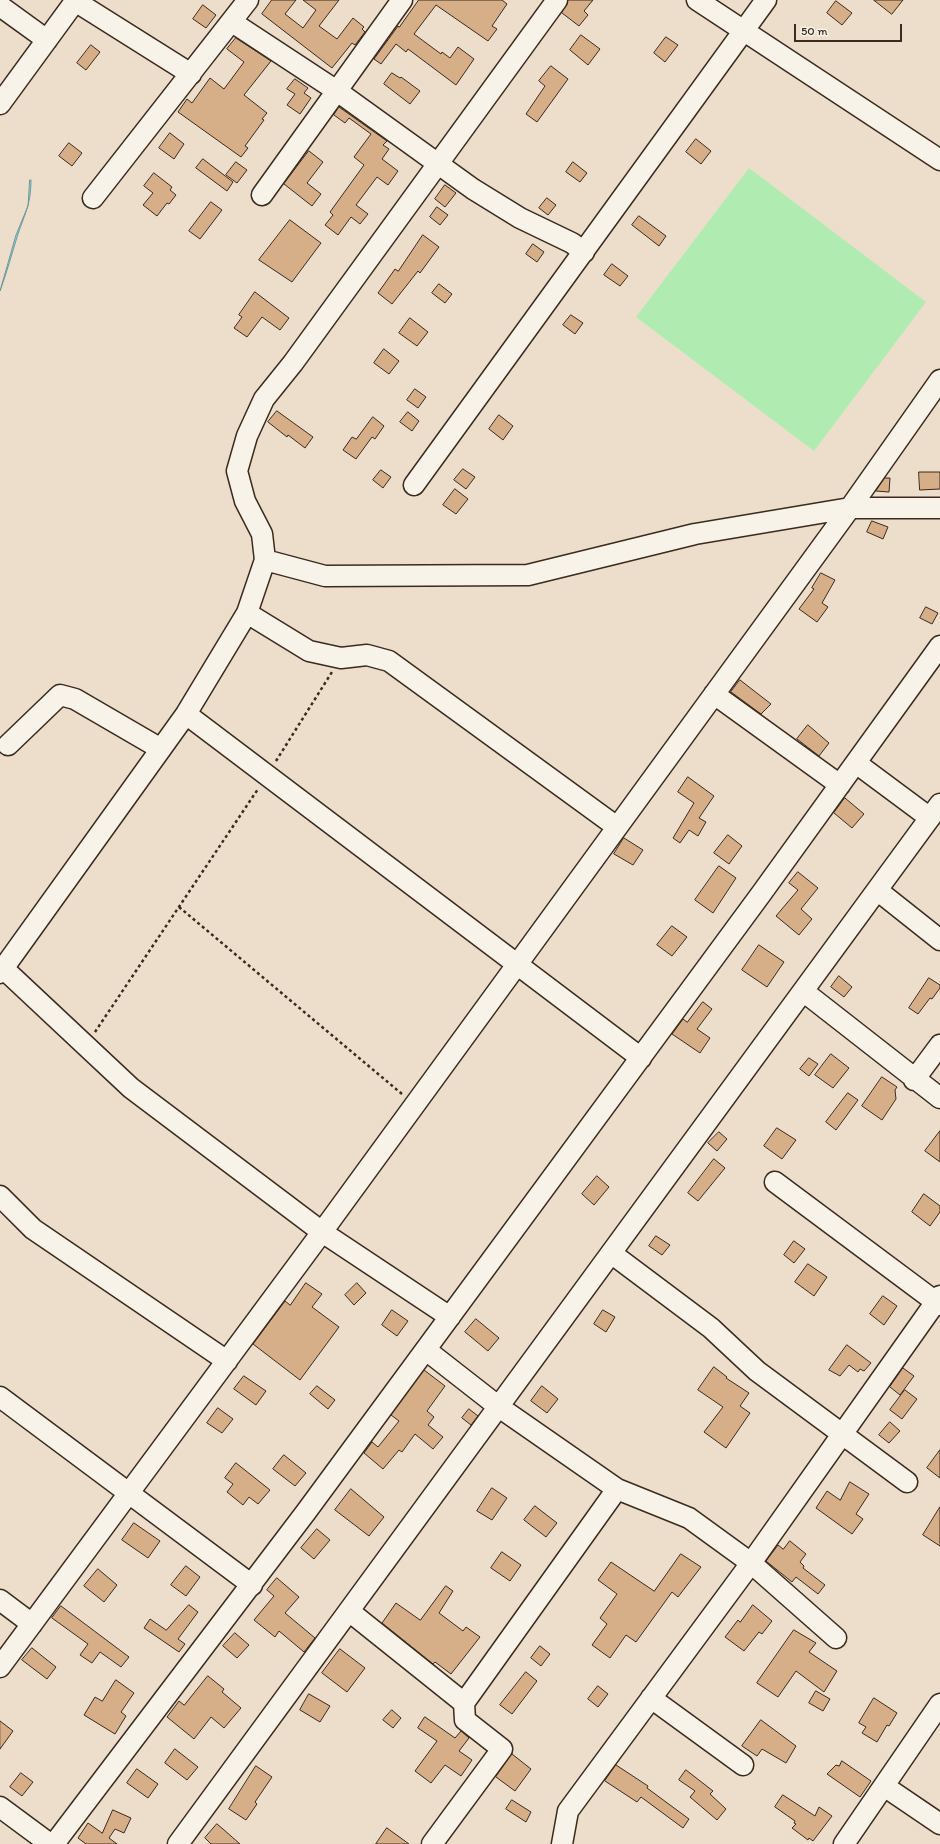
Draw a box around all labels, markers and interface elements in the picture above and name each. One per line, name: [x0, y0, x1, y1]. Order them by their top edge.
scale bar: [796, 16, 904, 42]
text: 50 m: [801, 24, 827, 38]

